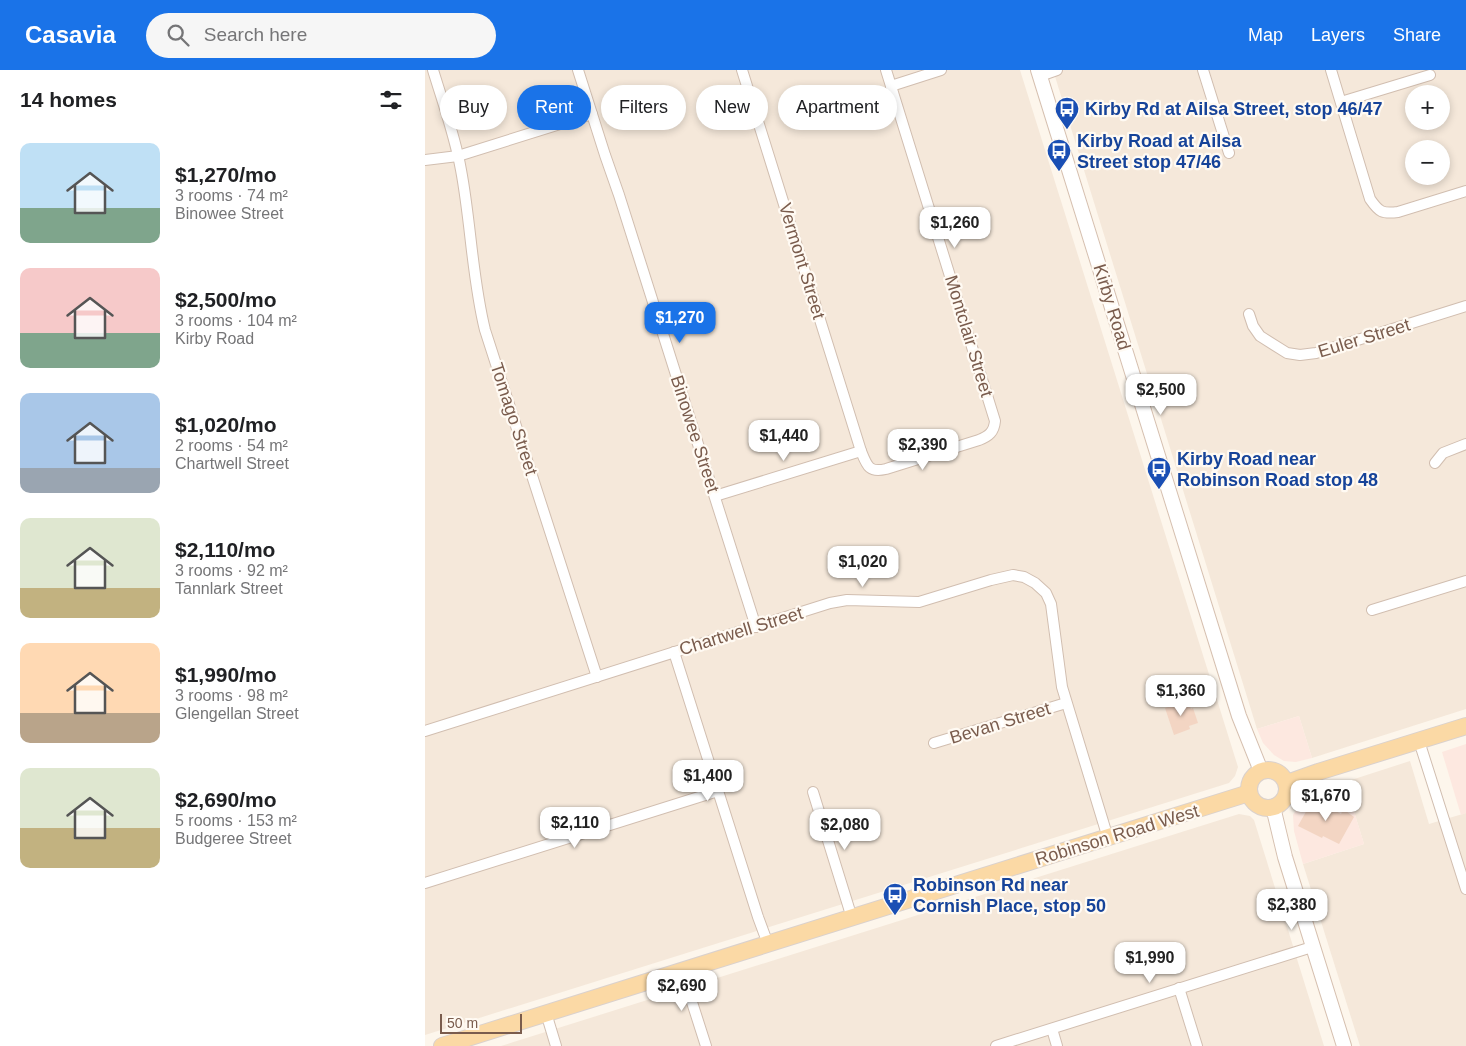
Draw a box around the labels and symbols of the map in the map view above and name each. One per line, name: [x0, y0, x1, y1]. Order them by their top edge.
bus stop icon: Kirby Rd at Ailsa Street, stop 46/47: [1054, 96, 1080, 130]
place label: Kirby Rd at Ailsa Street, stop 46/47: [1085, 99, 1382, 119]
place label: Kirby Road at Ailsa Street stop 47/46: [1077, 131, 1242, 172]
bus stop icon: Kirby Road at Ailsa Street stop 47/46: [1046, 138, 1072, 172]
street label: Vermont Street: [775, 201, 829, 321]
pin: $1,260: [914, 206, 996, 249]
street label: Kirby Road: [1089, 261, 1135, 353]
street label: Montclair Street: [941, 273, 997, 399]
pin: $1,270: [639, 302, 721, 344]
street label: Euler Street: [1316, 315, 1412, 361]
street label: Tomago Street: [486, 360, 542, 478]
street label: Binowee Street: [667, 373, 723, 495]
pin: $2,500: [1120, 374, 1202, 416]
pin: $1,440: [743, 420, 825, 462]
pin: $2,390: [882, 428, 964, 471]
place label: Kirby Road near Robinson Road stop 48: [1177, 449, 1378, 490]
bus stop icon: Kirby Road near Robinson Road stop 48: [1146, 456, 1172, 490]
pin: $1,020: [822, 546, 904, 588]
street label: Chartwell Street: [677, 603, 805, 659]
pin: $1,360: [1140, 674, 1222, 717]
street label: Bevan Street: [947, 698, 1053, 748]
pin: $1,400: [667, 760, 749, 802]
pin: $1,670: [1285, 780, 1367, 822]
street label: Robinson Road West: [1033, 801, 1201, 869]
pin: $2,110: [534, 806, 616, 849]
pin: $2,080: [804, 808, 886, 851]
place label: Robinson Rd near Cornish Place, stop 50: [913, 875, 1106, 916]
bus stop icon: Robinson Rd near Cornish Place, stop 50: [882, 882, 908, 916]
pin: $2,380: [1251, 888, 1333, 931]
pin: $1,990: [1109, 942, 1191, 984]
pin: $2,690: [641, 970, 723, 1012]
scale bar: [440, 1011, 523, 1034]

